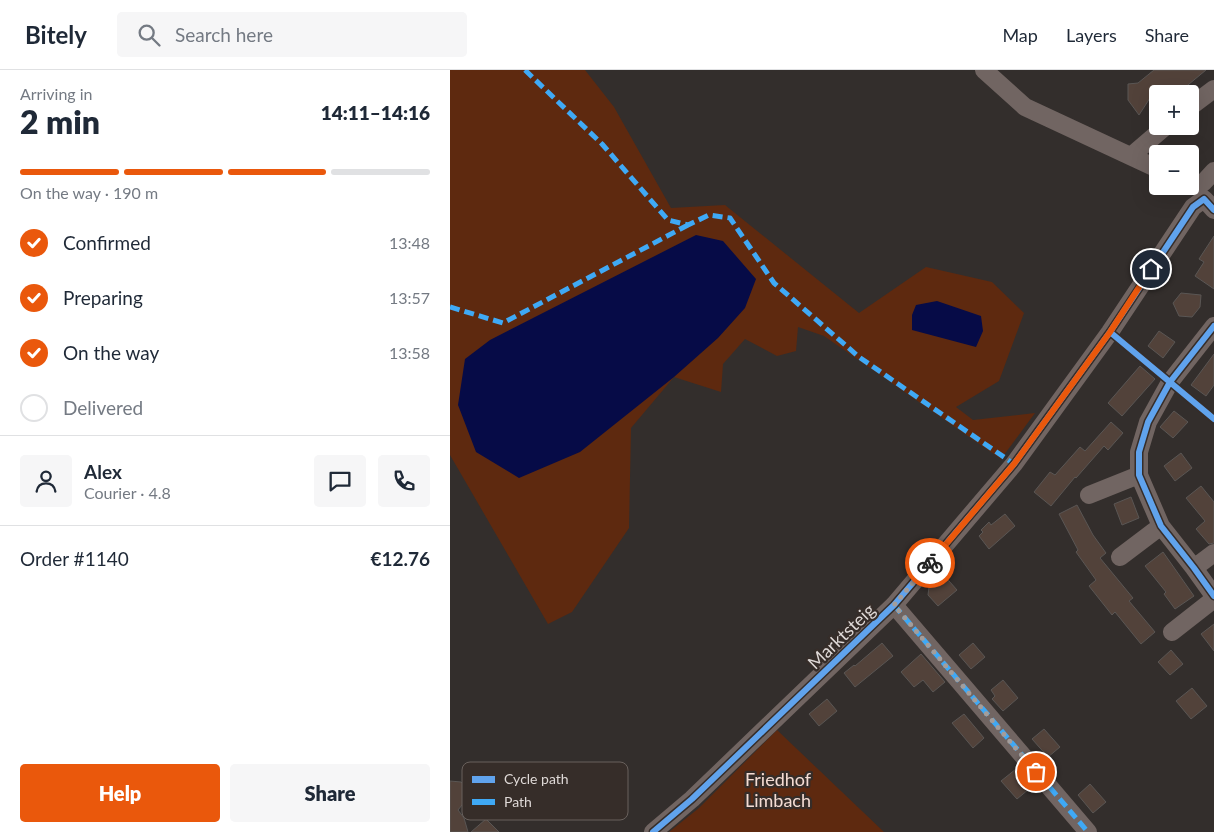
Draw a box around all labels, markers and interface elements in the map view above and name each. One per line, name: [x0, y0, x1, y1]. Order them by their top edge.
search box: [117, 12, 467, 57]
text: Bitely: [25, 20, 87, 49]
icon: search: [135, 21, 163, 49]
text: Search here: [175, 23, 273, 46]
text: Map: [1002, 24, 1038, 46]
text: Layers: [1066, 24, 1117, 46]
text: Share: [1145, 24, 1189, 46]
text: Arriving in: [20, 84, 93, 103]
map controls: [1149, 85, 1199, 195]
button: +: [1149, 85, 1199, 135]
text: 14:11–14:16: [321, 101, 430, 124]
text: 2 min: [20, 102, 100, 141]
button: −: [1149, 145, 1199, 195]
text: On the way · 190 m: [20, 183, 158, 202]
icon: check: [20, 229, 48, 257]
text: Confirmed: [63, 231, 151, 254]
text: 13:48: [389, 233, 430, 252]
pin: [1130, 248, 1172, 290]
icon: home: [1137, 255, 1165, 283]
icon: check: [20, 284, 48, 312]
text: Preparing: [63, 286, 143, 309]
text: 13:57: [389, 288, 430, 307]
icon: check: [20, 339, 48, 367]
text: On the way: [63, 341, 159, 364]
text: 13:58: [389, 343, 430, 362]
text: Delivered: [63, 396, 143, 419]
button: person: [20, 455, 72, 507]
button: chat: [314, 455, 366, 507]
button: phone: [378, 455, 430, 507]
text: Alex: [84, 460, 122, 483]
text: Courier · 4.8: [84, 483, 171, 502]
courier: [905, 538, 955, 588]
text: Order #1140: [20, 547, 129, 570]
text: €12.76: [370, 547, 430, 570]
icon: bike: [916, 549, 944, 577]
street label: Marktsteig: [803, 599, 879, 673]
pin: [1015, 751, 1057, 793]
icon: bag: [1022, 758, 1050, 786]
legend: [462, 762, 628, 820]
button: Help: [20, 764, 220, 822]
button: Share: [230, 764, 430, 822]
park label: Friedhof Limbach: [745, 768, 812, 811]
text: Cycle path: [504, 770, 569, 787]
text: Path: [504, 793, 532, 810]

